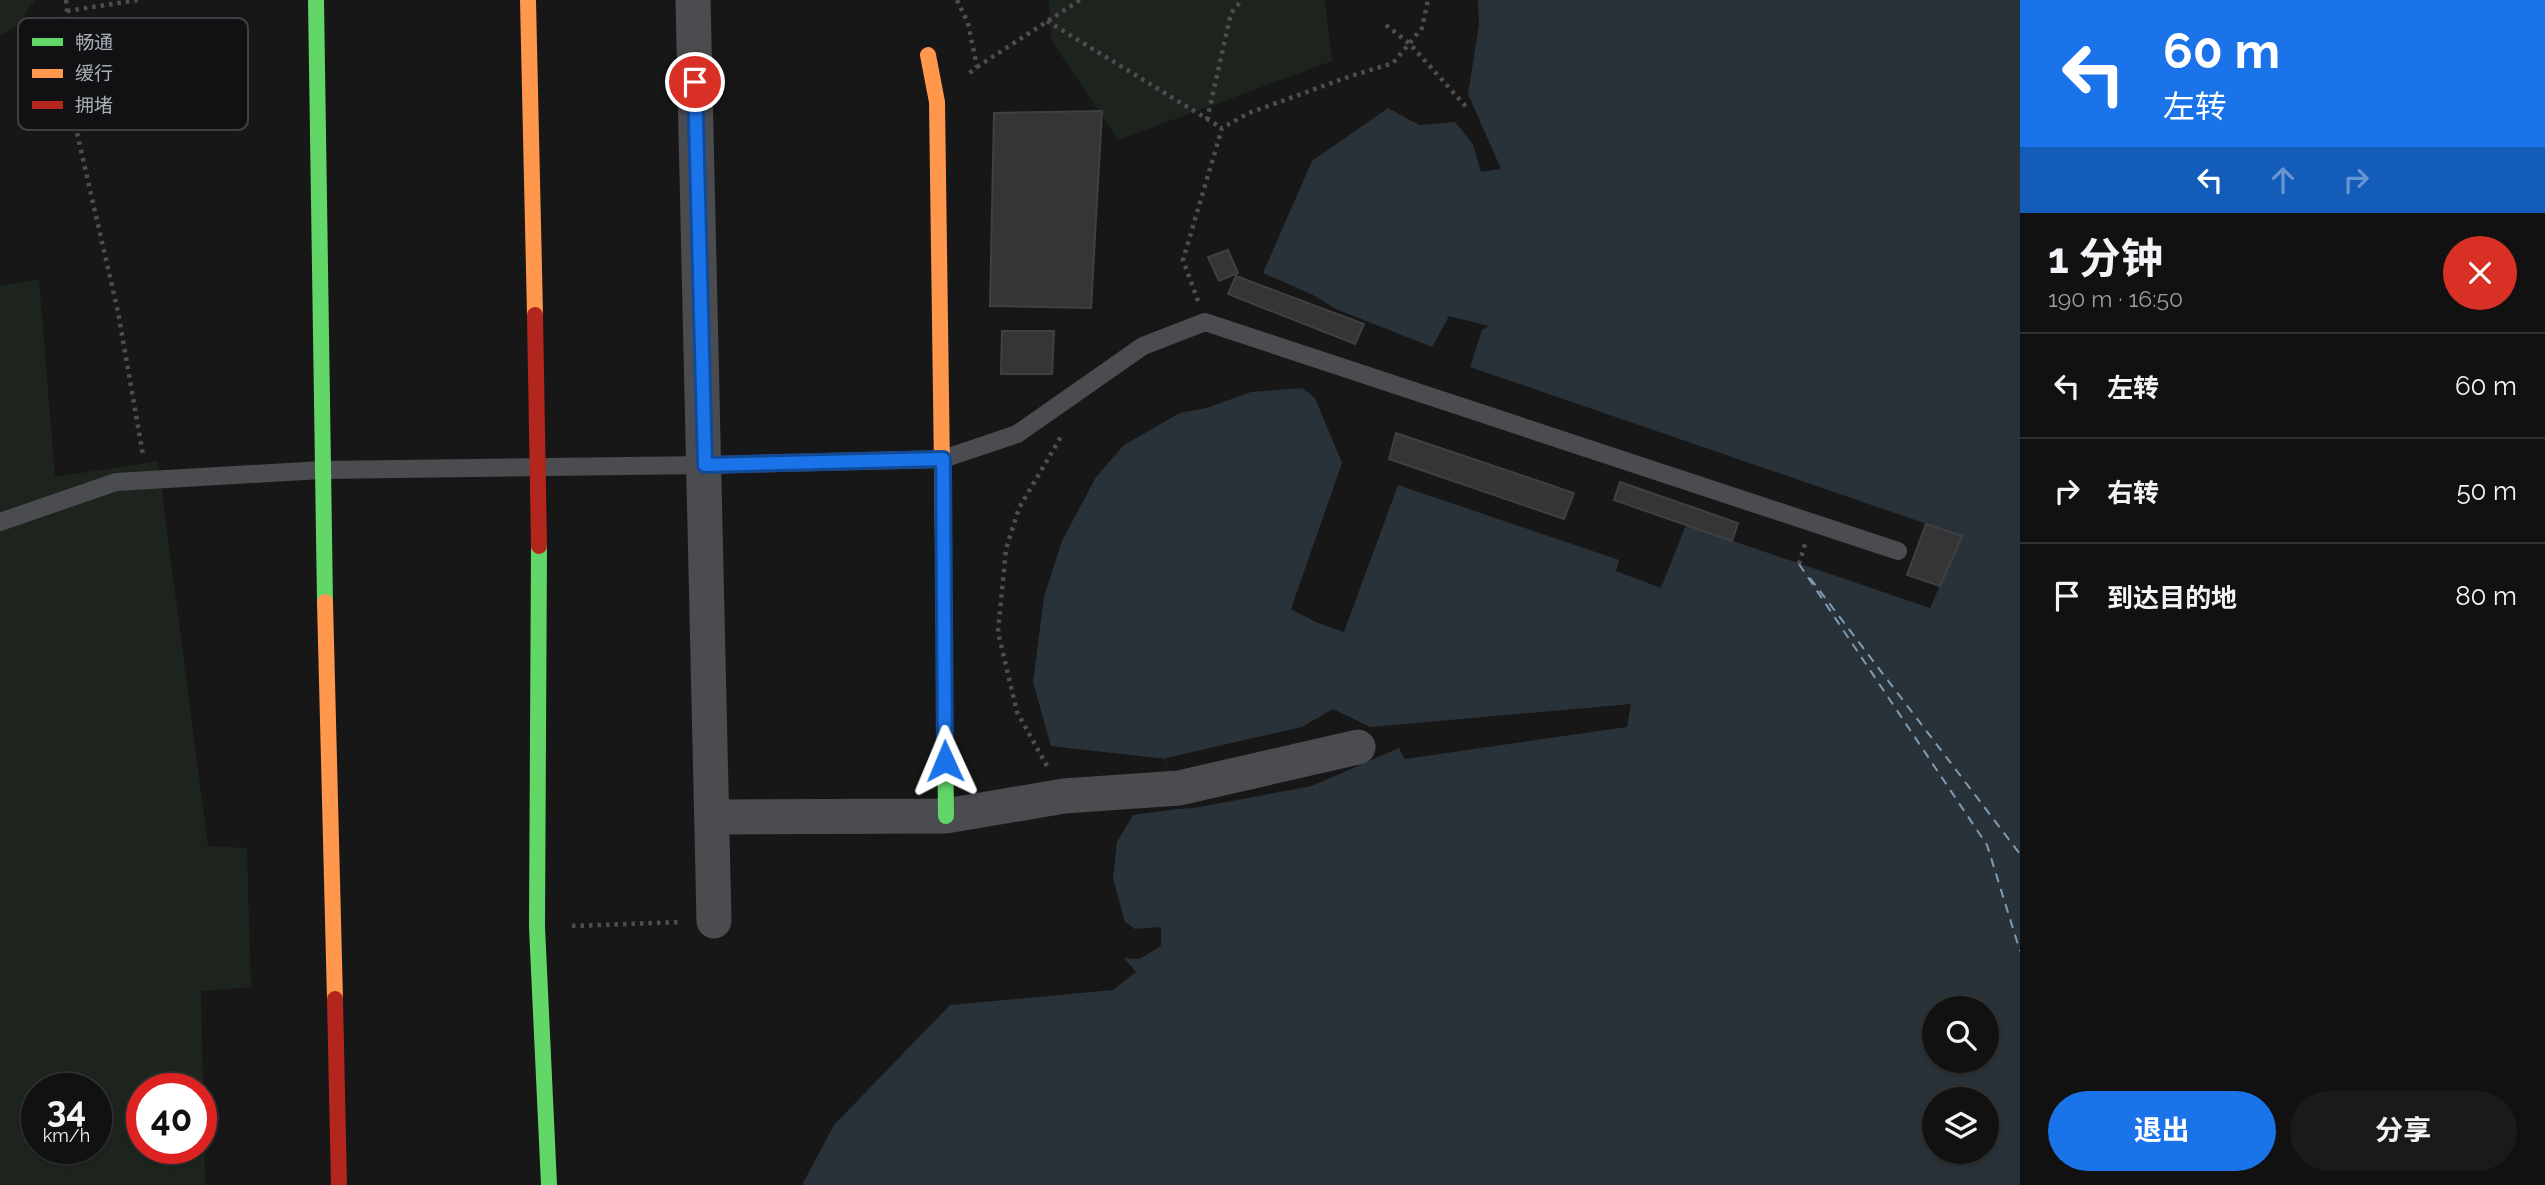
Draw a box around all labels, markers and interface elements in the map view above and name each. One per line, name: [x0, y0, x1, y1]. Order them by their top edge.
legend: [18, 18, 248, 130]
text: 60 m: [2163, 22, 2280, 79]
icon: left: [2048, 28, 2139, 119]
text: 畅通: [75, 31, 113, 53]
pin: [665, 52, 725, 112]
text: 缓行: [75, 62, 113, 84]
icon: arrive: [676, 63, 714, 101]
text: 左转: [2163, 88, 2227, 125]
text: 拥堵: [75, 94, 113, 116]
icon: left: [2191, 161, 2229, 199]
icon: ahead: [2264, 161, 2302, 199]
icon: right: [2337, 161, 2375, 199]
text: 1 分钟: [2048, 234, 2163, 283]
button: close: [2443, 236, 2517, 310]
text: 190 m · 16:50: [2048, 285, 2183, 312]
icon: left: [2048, 367, 2086, 405]
text: 60 m: [2455, 371, 2517, 401]
text: 左转: [2107, 373, 2159, 403]
icon: right: [2048, 472, 2086, 510]
text: 50 m: [2456, 476, 2517, 506]
text: 右转: [2107, 478, 2159, 508]
icon: arrive: [2048, 577, 2086, 615]
text: 80 m: [2455, 581, 2517, 611]
text: 到达目的地: [2107, 583, 2237, 613]
position arrow: [908, 724, 982, 798]
map controls: [1922, 996, 1999, 1164]
button: search: [1922, 996, 1999, 1073]
speed limit sign: 40: [126, 1073, 217, 1164]
button: layers: [1922, 1087, 1999, 1164]
text: 34: [47, 1089, 86, 1130]
button: 退出: [2048, 1091, 2276, 1171]
button: 分享: [2290, 1091, 2517, 1171]
text: km/h: [43, 1125, 90, 1146]

